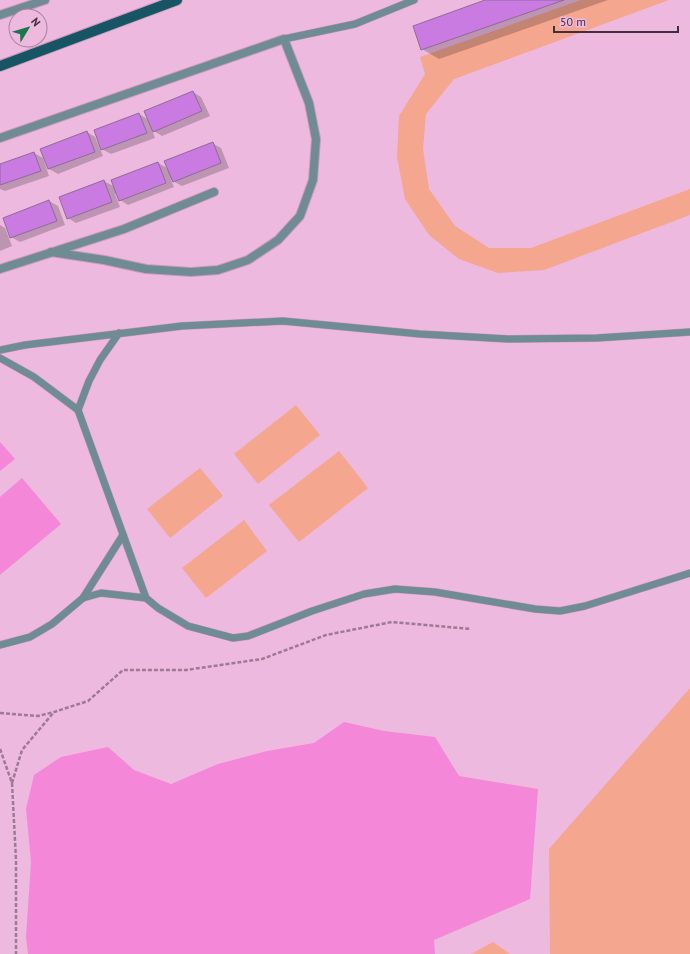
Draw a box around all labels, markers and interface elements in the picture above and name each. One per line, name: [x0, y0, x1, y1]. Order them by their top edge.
north arrow: [8, 8, 48, 48]
scale bar: [554, 8, 678, 34]
text: 50 m: [560, 14, 586, 29]
text: N: [28, 15, 44, 29]

